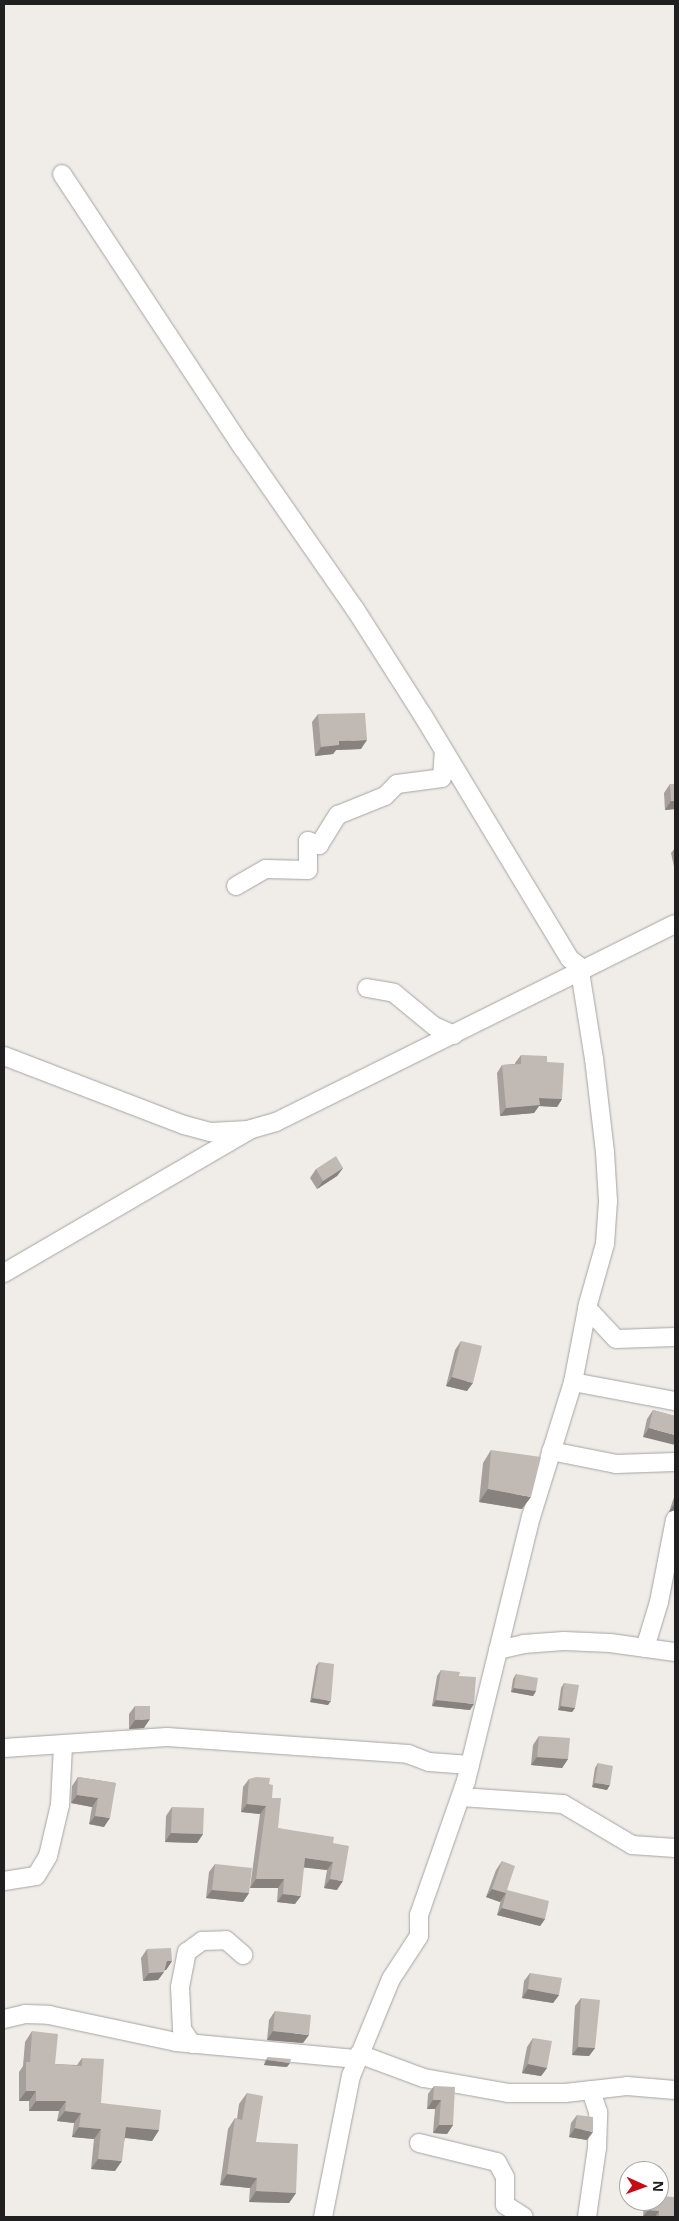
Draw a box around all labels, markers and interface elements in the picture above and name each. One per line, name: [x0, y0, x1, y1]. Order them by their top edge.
north arrow: [619, 2161, 669, 2211]
text: N: [649, 2180, 668, 2193]

